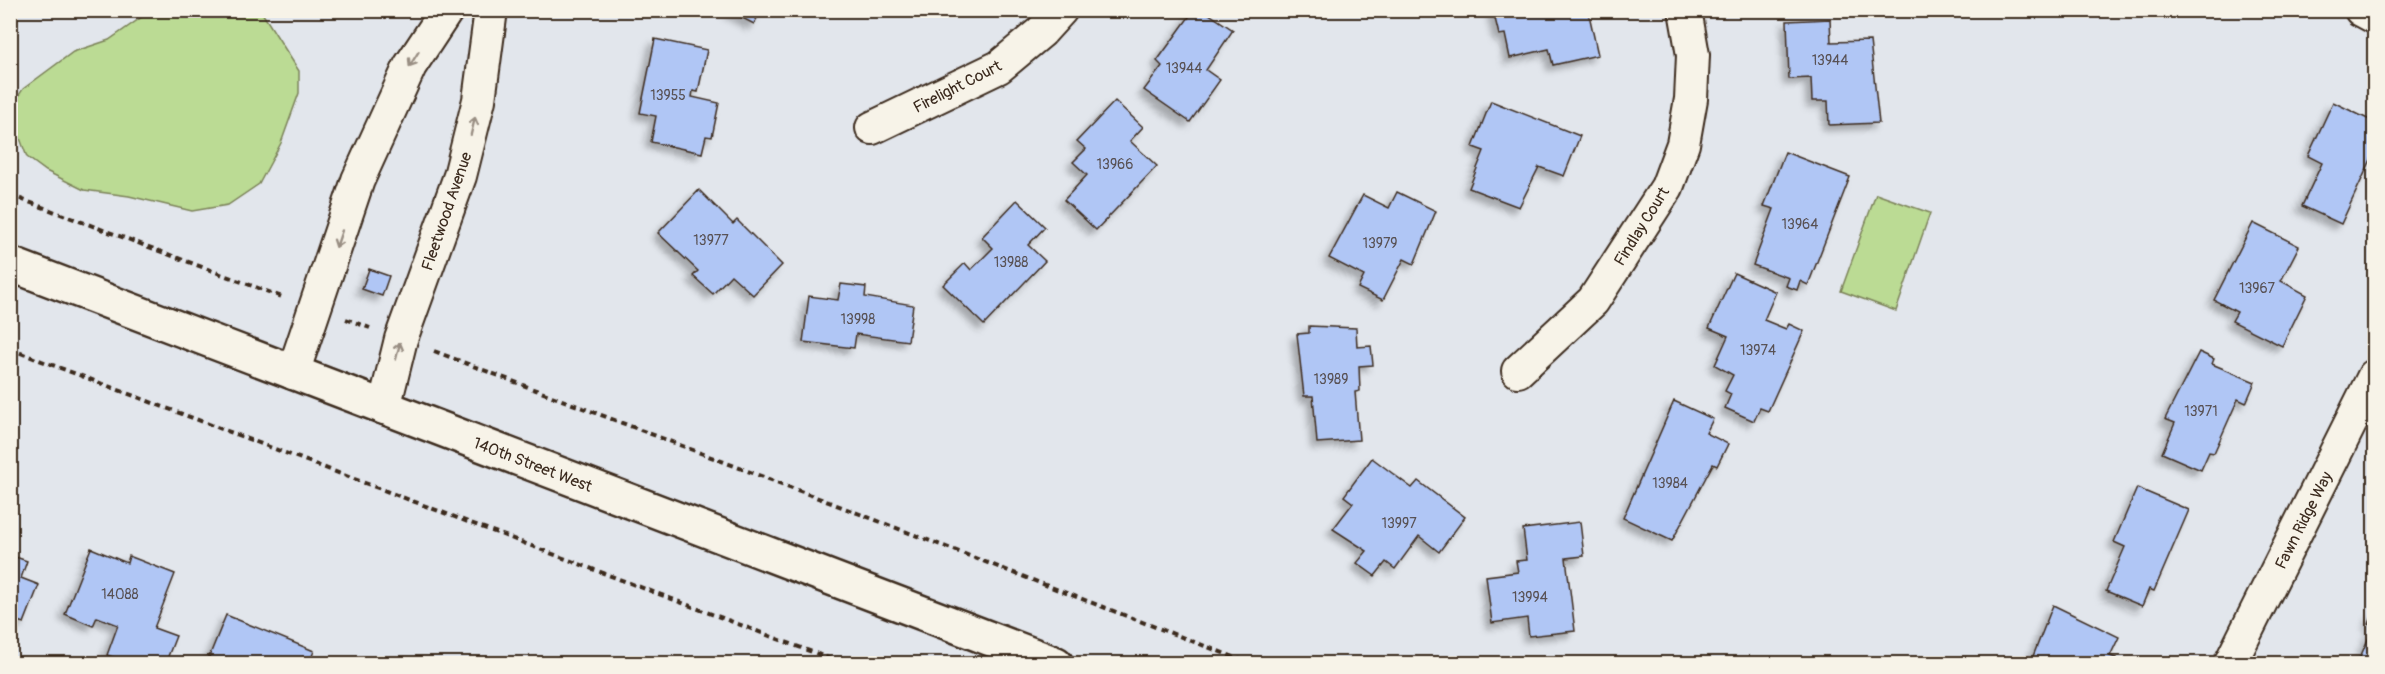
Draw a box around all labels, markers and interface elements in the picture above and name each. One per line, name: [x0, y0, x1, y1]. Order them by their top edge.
one-way arrow: [408, 50, 420, 67]
house number: 13944: [1812, 52, 1848, 69]
street label: Firelight Court: [910, 56, 1006, 118]
house number: 13944: [1166, 60, 1202, 77]
house number: 13955: [650, 87, 686, 104]
one-way arrow: [467, 117, 479, 136]
street label: Fleetwood Avenue: [417, 149, 477, 273]
house number: 13966: [1097, 156, 1133, 173]
street label: Findlay Court: [1610, 183, 1674, 270]
house number: 13964: [1782, 216, 1818, 233]
one-way arrow: [332, 229, 343, 247]
house number: 13977: [693, 232, 729, 249]
house number: 13979: [1362, 235, 1398, 252]
house number: 13988: [994, 254, 1028, 271]
house number: 13967: [2239, 280, 2276, 297]
house number: 13998: [841, 311, 875, 328]
one-way arrow: [393, 342, 404, 361]
house number: 13974: [1740, 342, 1776, 359]
house number: 13989: [1314, 371, 1348, 388]
house number: 13971: [2184, 403, 2218, 420]
street label: 140th Street West: [470, 433, 596, 497]
street label: Fawn Ridge Way: [2271, 468, 2337, 572]
house number: 13984: [1652, 475, 1688, 492]
house number: 13997: [1381, 515, 1417, 532]
house number: 14088: [101, 586, 139, 603]
house number: 13994: [1512, 589, 1548, 606]

